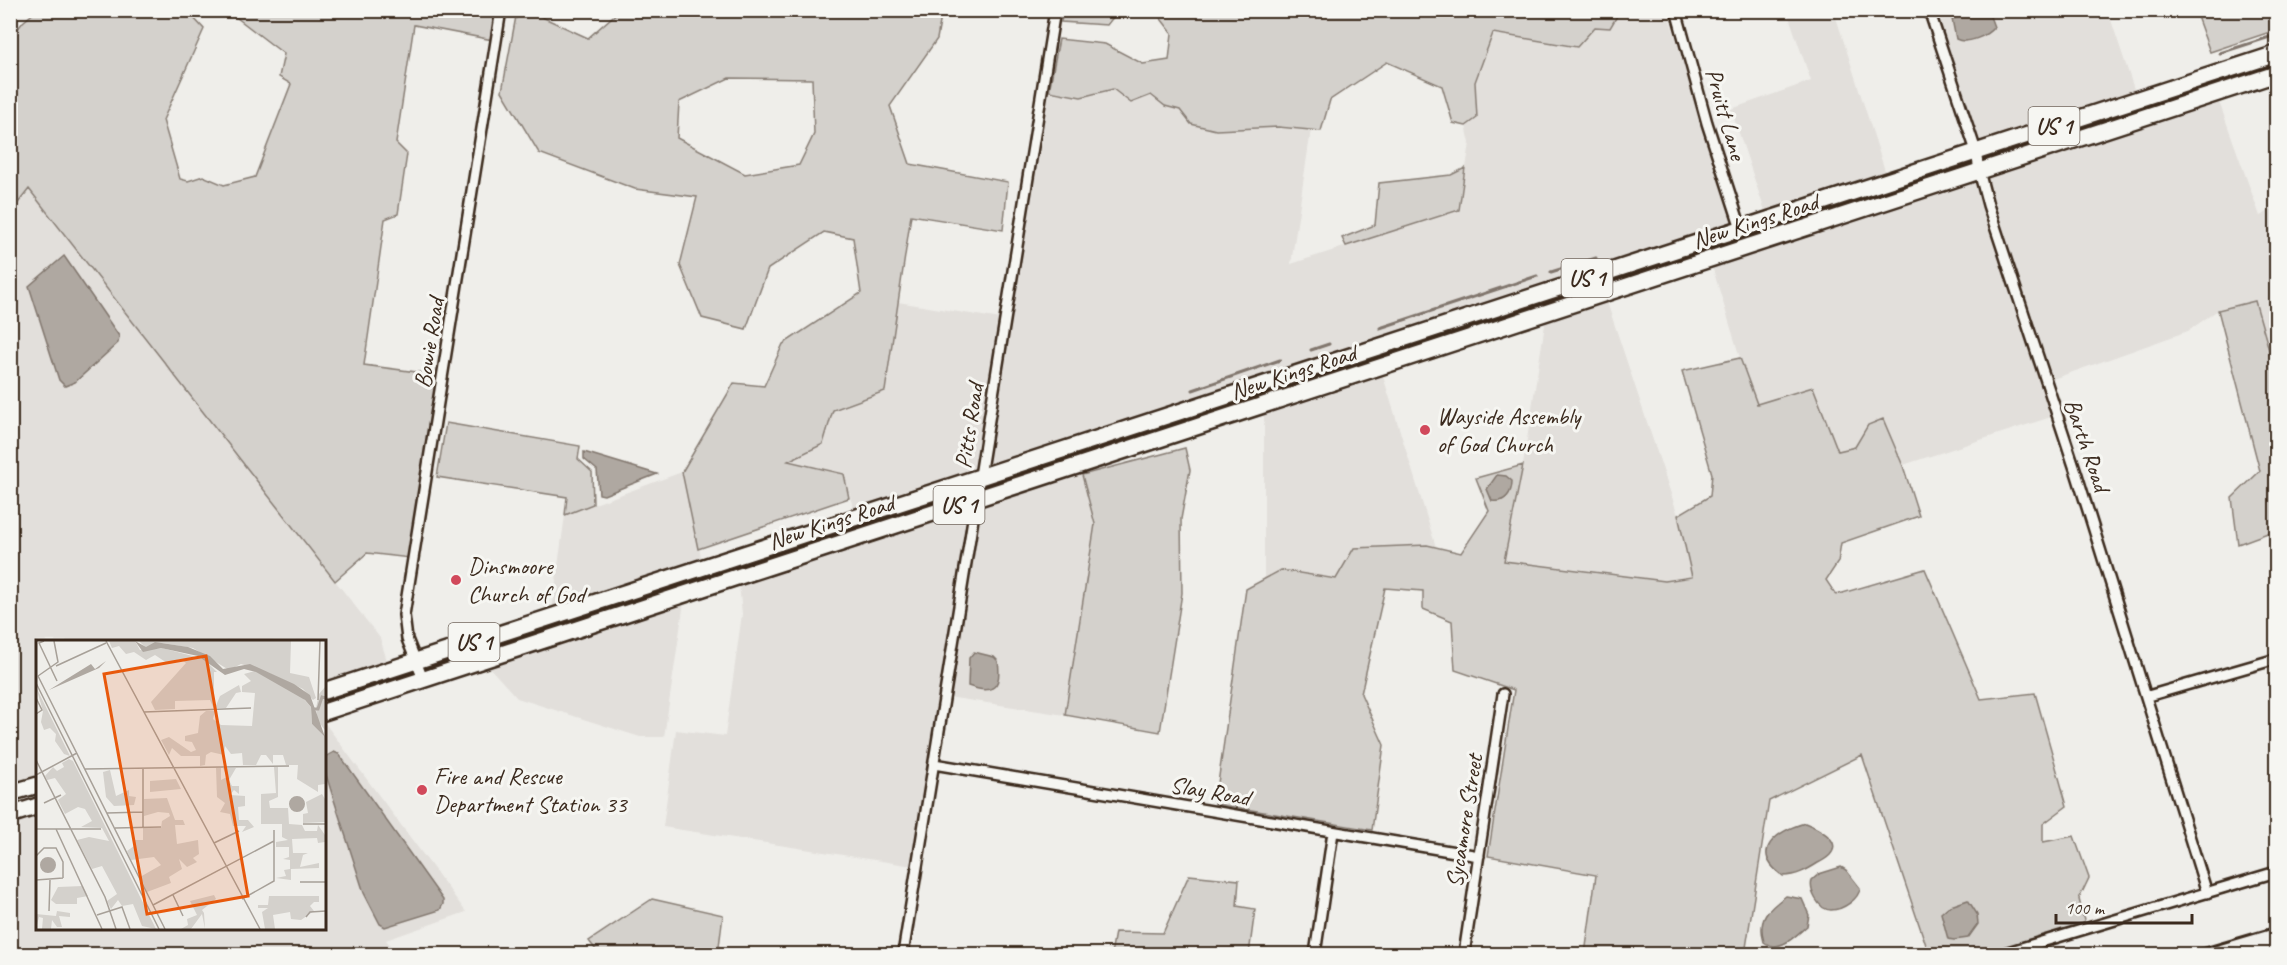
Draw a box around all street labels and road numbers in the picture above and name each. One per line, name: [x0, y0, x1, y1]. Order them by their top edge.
street label: Pruitt Lane: [1699, 65, 1754, 165]
road number: US 1: [2028, 107, 2080, 145]
street label: New Kings Road: [1688, 185, 1825, 255]
road number: US 1: [1562, 259, 1612, 297]
street label: Bowie Road: [407, 292, 451, 390]
street label: New Kings Road: [1226, 336, 1363, 406]
street label: Pitts Road: [948, 378, 991, 471]
street label: Barth Road: [2057, 395, 2118, 499]
street label: New Kings Road: [764, 486, 901, 556]
road number: US 1: [934, 486, 984, 524]
road number: US 1: [448, 623, 500, 661]
street label: Sycamore Street: [1439, 750, 1490, 890]
street label: Slay Road: [1168, 769, 1256, 813]

